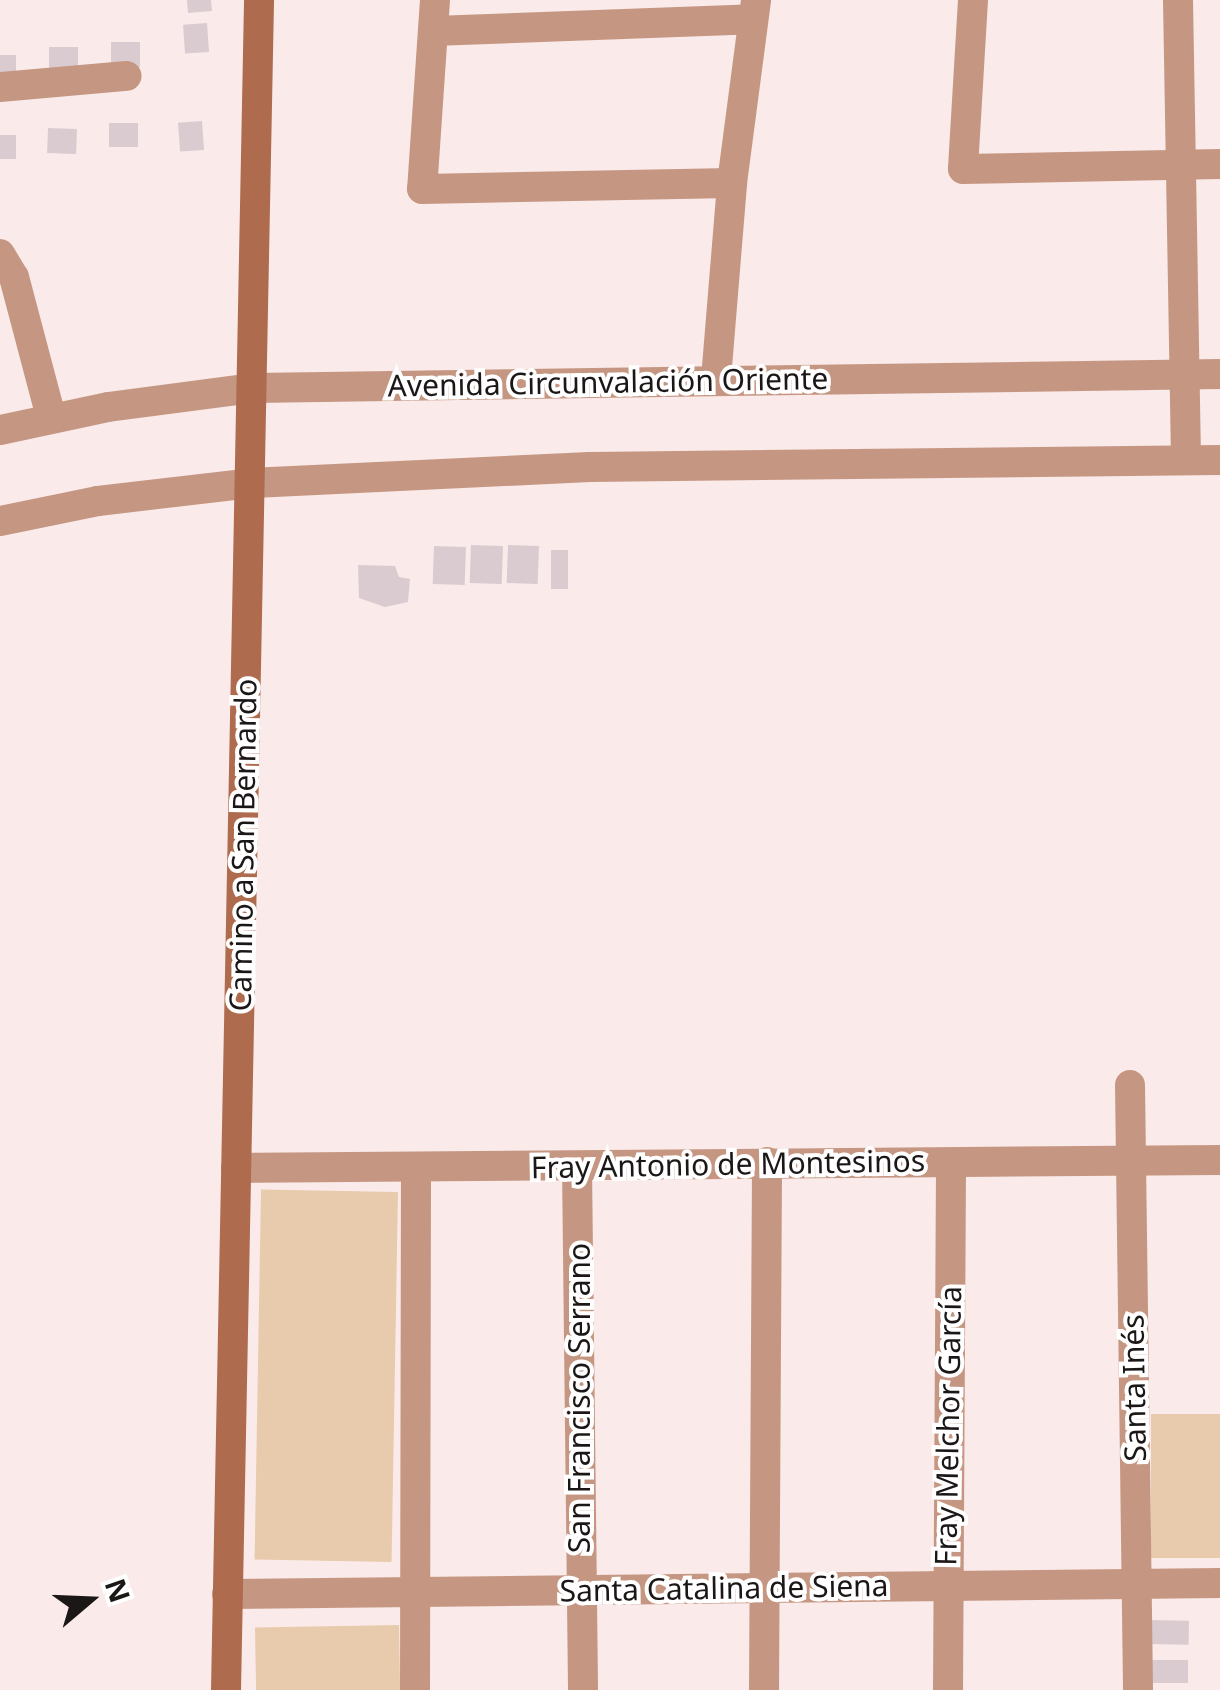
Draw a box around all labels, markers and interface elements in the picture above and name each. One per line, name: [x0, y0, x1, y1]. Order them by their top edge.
street label: Avenida Circunvalación Oriente: [387, 360, 829, 404]
street label: Camino a San Bernardo: [222, 678, 264, 1012]
street label: Fray Antonio de Montesinos: [531, 1143, 925, 1185]
street label: San Francisco Serrano: [561, 1243, 597, 1553]
street label: Fray Melchor García: [928, 1286, 968, 1566]
street label: Santa Inés: [1115, 1314, 1153, 1462]
north arrow: [40, 1550, 140, 1650]
street label: Santa Catalina de Siena: [559, 1567, 889, 1609]
text: N: [97, 1573, 140, 1607]

